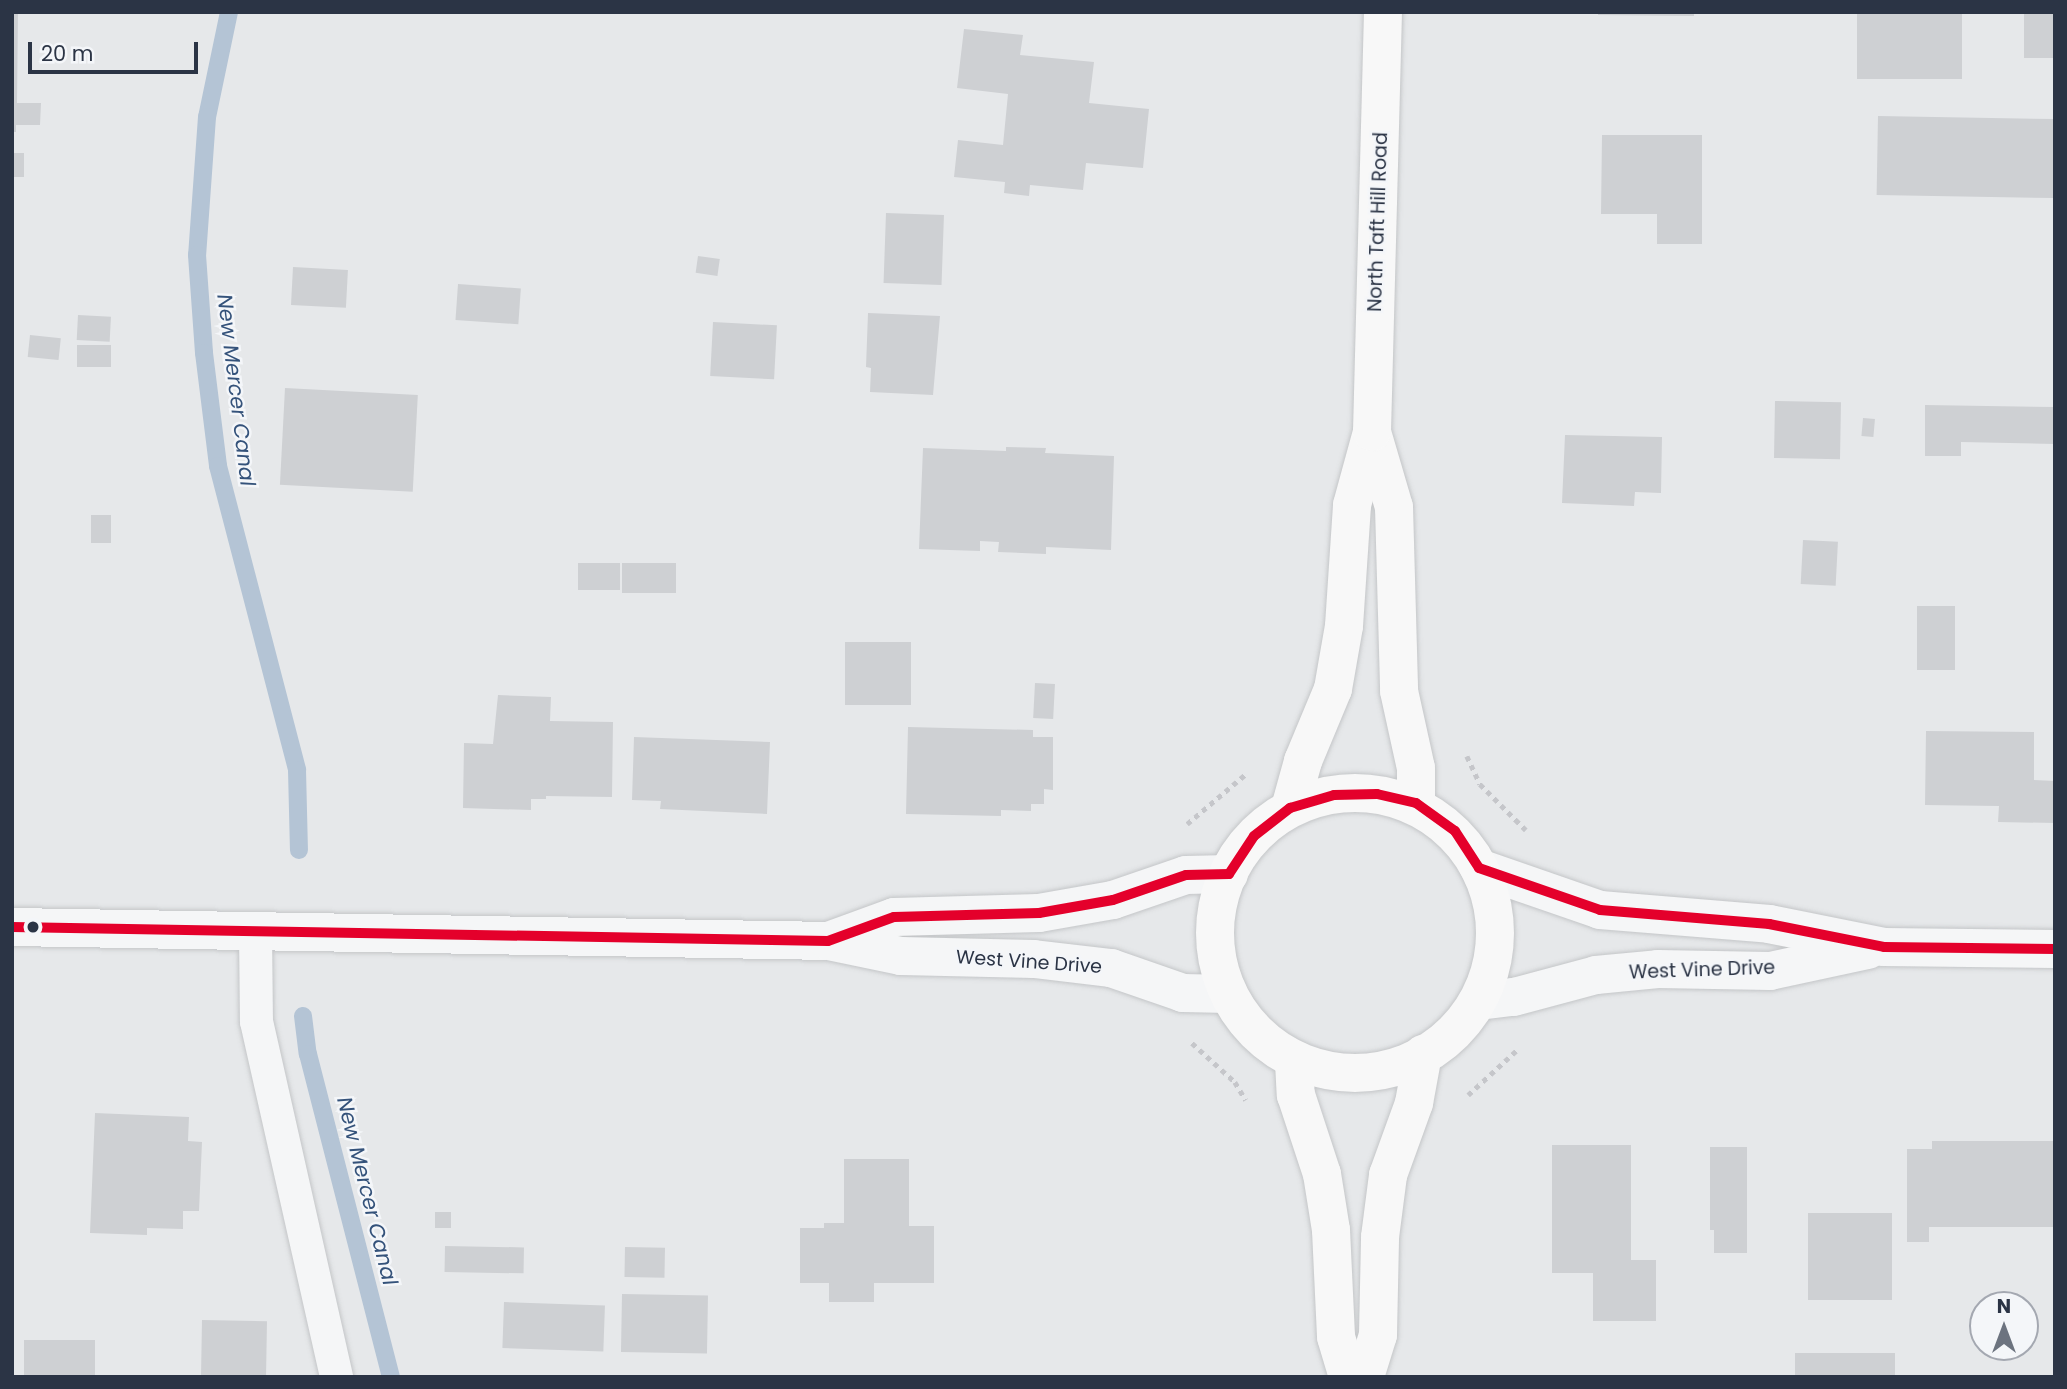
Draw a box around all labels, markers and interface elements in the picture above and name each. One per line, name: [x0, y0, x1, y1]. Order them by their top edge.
scale bar: [32, 28, 201, 72]
text: 20 m: [41, 39, 94, 68]
street label: North Taft Hill Road: [1363, 132, 1393, 312]
water label: New Mercer Canal: [212, 293, 260, 487]
unlabelled marker: [26, 920, 40, 934]
street label: West Vine Drive: [955, 946, 1103, 978]
street label: West Vine Drive: [1628, 956, 1776, 984]
water label: New Mercer Canal: [331, 1094, 403, 1288]
north arrow: [1969, 1291, 2039, 1361]
text: N: [1997, 1293, 2011, 1320]

